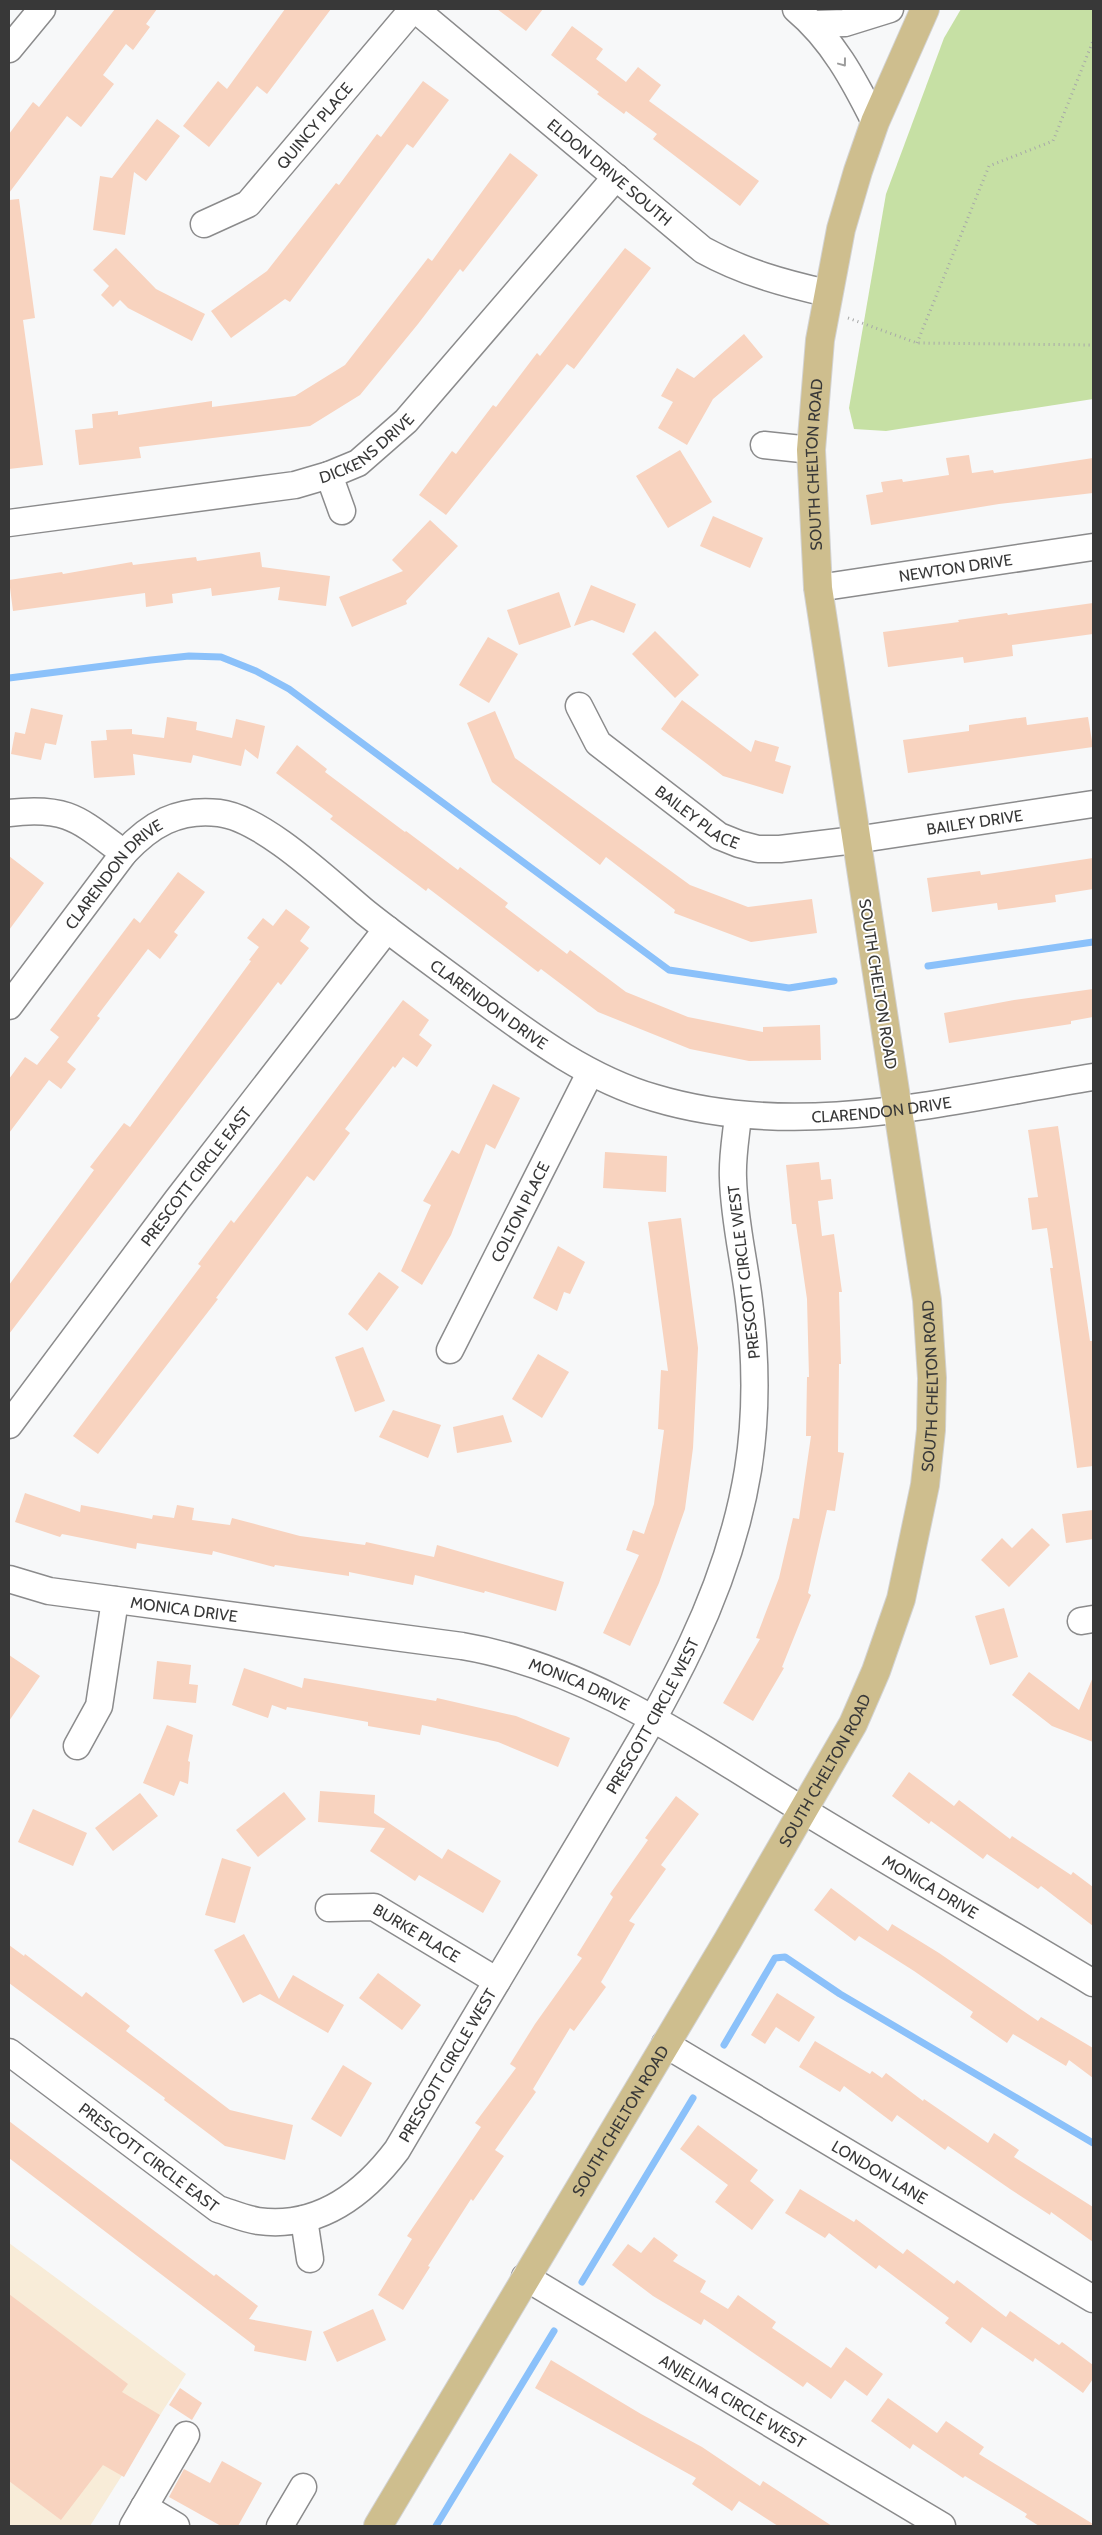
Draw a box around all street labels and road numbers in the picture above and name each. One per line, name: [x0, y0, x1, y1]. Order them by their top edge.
street label: QUINCY PLACE: [272, 78, 356, 173]
street label: ELDON DRIVE SOUTH: [544, 115, 676, 230]
street label: SOUTH CHELTON ROAD: [801, 378, 826, 551]
street label: DICKENS DRIVE: [317, 410, 418, 487]
street label: NEWTON DRIVE: [897, 550, 1014, 585]
street label: BAILEY PLACE: [652, 781, 742, 853]
street label: BAILEY DRIVE: [925, 805, 1024, 839]
street label: CLARENDON DRIVE: [61, 815, 166, 933]
street label: SOUTH CHELTON ROAD: [855, 897, 901, 1071]
street label: CLARENDON DRIVE: [427, 955, 552, 1053]
street label: CLARENDON DRIVE: [811, 1092, 953, 1126]
street label: PRESCOTT CIRCLE EAST: [137, 1103, 255, 1250]
street label: COLTON PLACE: [487, 1158, 553, 1265]
street label: PRESCOTT CIRCLE WEST: [724, 1184, 764, 1360]
street label: SOUTH CHELTON ROAD: [917, 1299, 942, 1473]
street label: MONICA DRIVE: [129, 1592, 239, 1626]
street label: PRESCOTT CIRCLE WEST: [602, 1635, 703, 1797]
street label: MONICA DRIVE: [526, 1654, 633, 1714]
street label: SOUTH CHELTON ROAD: [774, 1691, 874, 1850]
street label: MONICA DRIVE: [879, 1851, 982, 1922]
street label: BURKE PLACE: [370, 1899, 464, 1966]
street label: PRESCOTT CIRCLE WEST: [394, 1984, 500, 2145]
street label: SOUTH CHELTON ROAD: [568, 2042, 672, 2200]
street label: PRESCOTT CIRCLE EAST: [75, 2098, 223, 2216]
street label: LONDON LANE: [828, 2136, 931, 2208]
street label: ANJELINA CIRCLE WEST: [656, 2350, 810, 2452]

